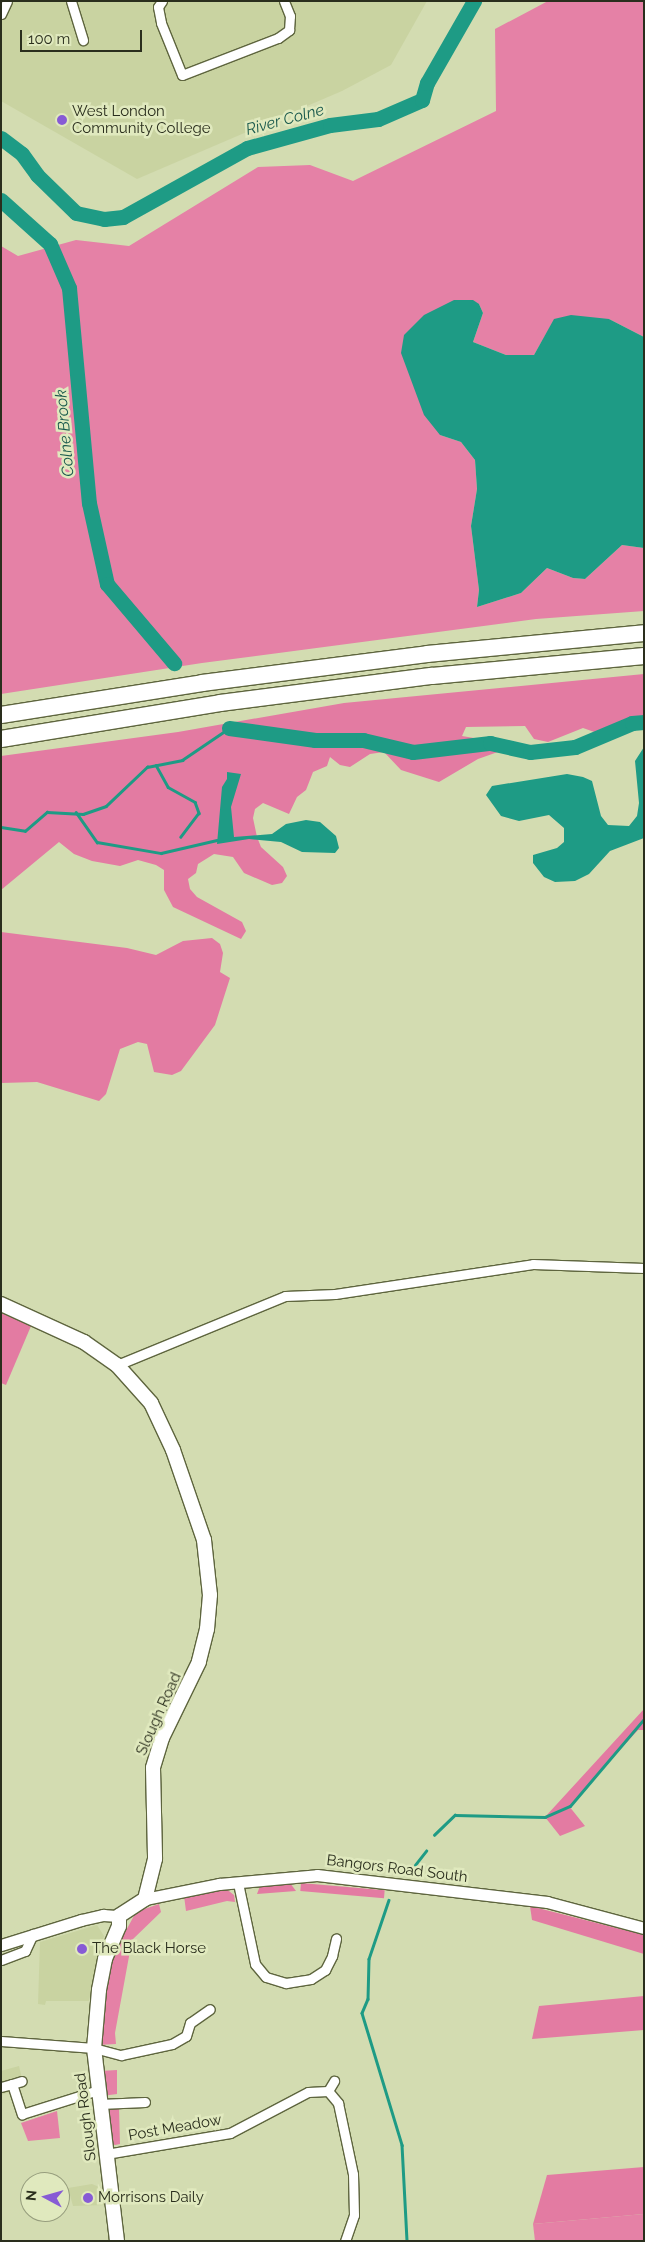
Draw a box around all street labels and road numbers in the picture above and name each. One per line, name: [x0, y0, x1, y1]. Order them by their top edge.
street label: Slough Road: [133, 1670, 185, 1758]
street label: Bangors Road South: [325, 1851, 469, 1887]
street label: Slough Road: [72, 2072, 100, 2162]
street label: Post Meadow: [127, 2111, 223, 2145]

